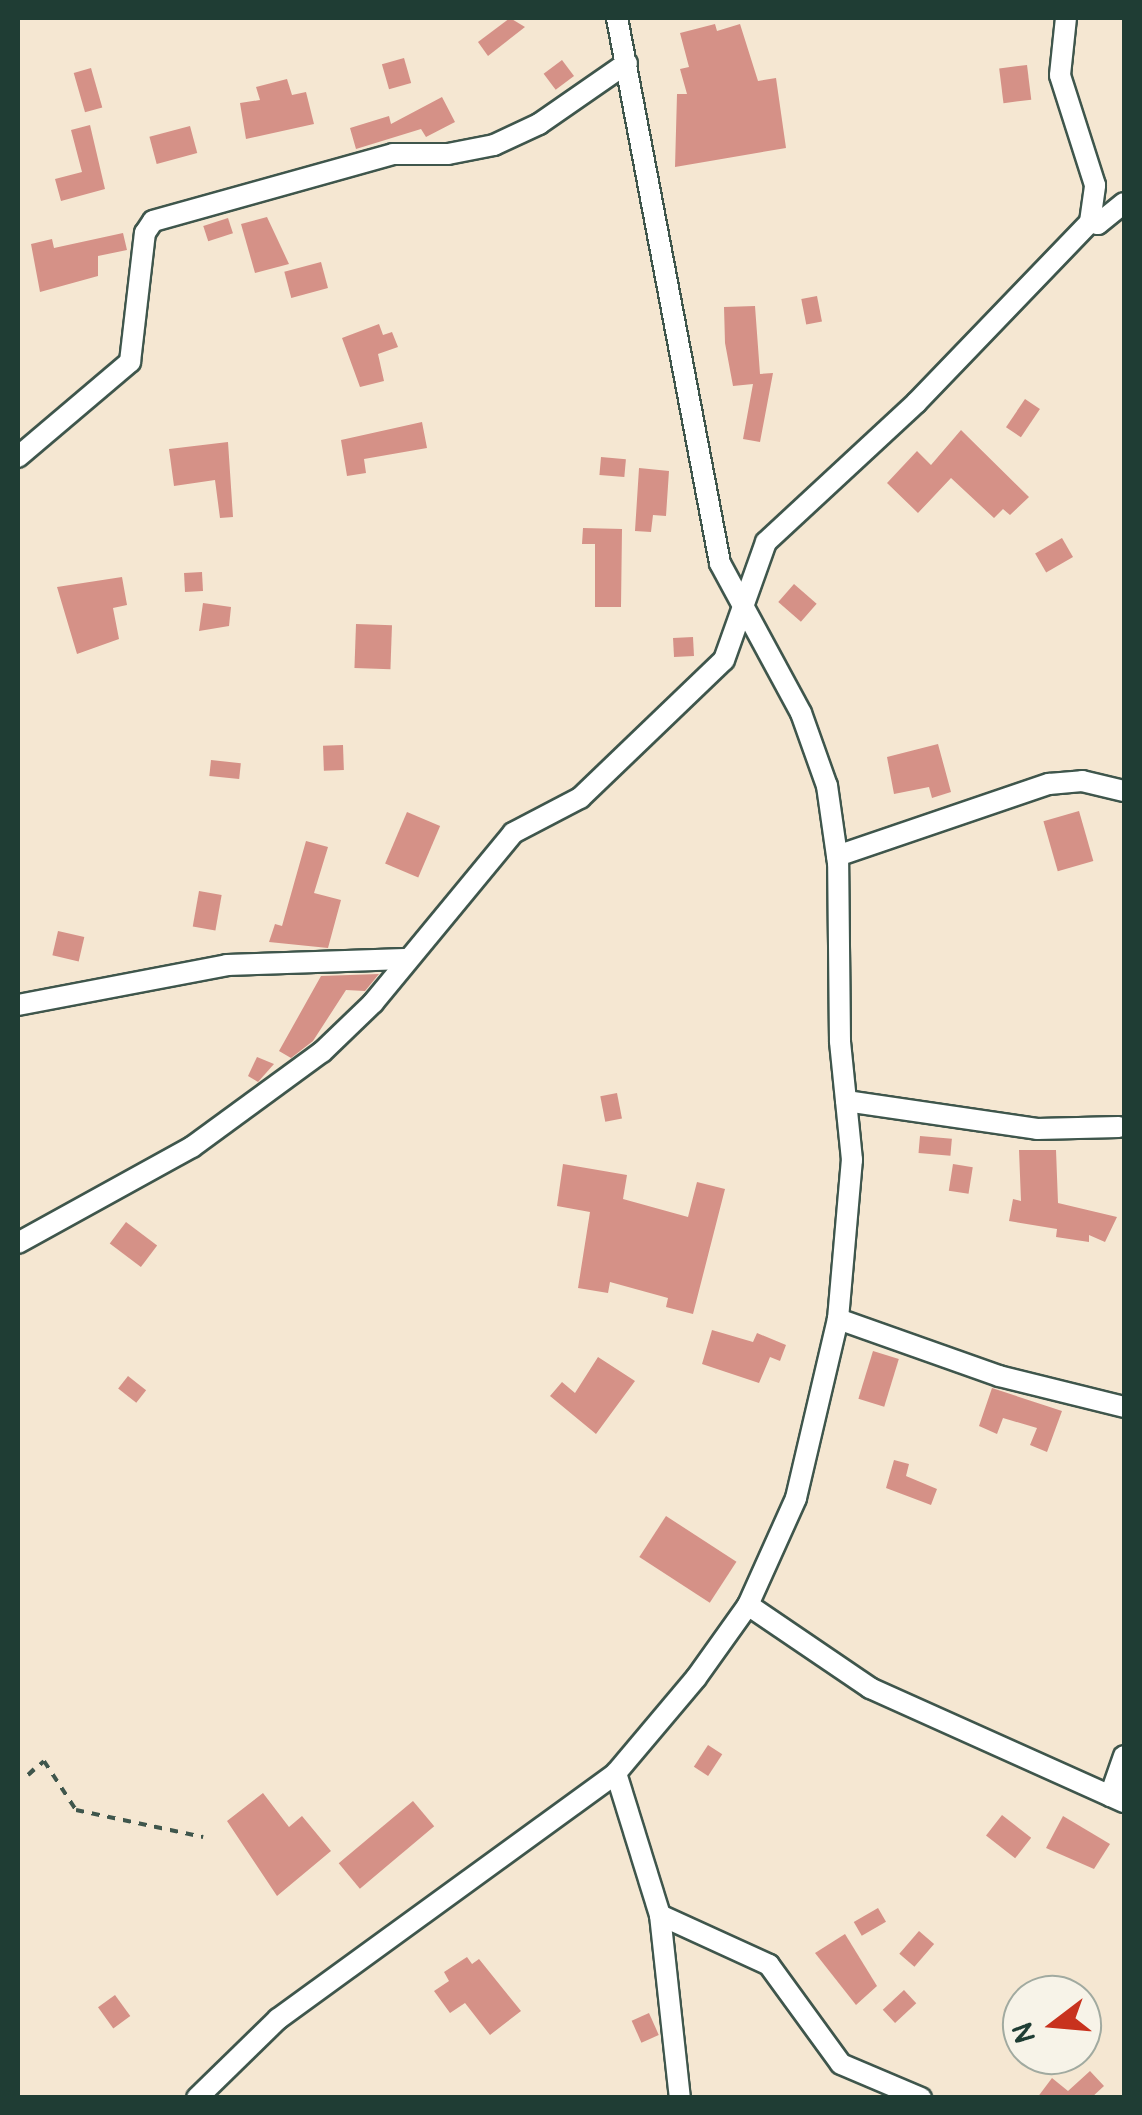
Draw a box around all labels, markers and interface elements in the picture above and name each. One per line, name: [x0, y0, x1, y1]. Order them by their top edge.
north arrow: [1002, 1975, 1102, 2075]
text: N: [1005, 2019, 1044, 2047]

